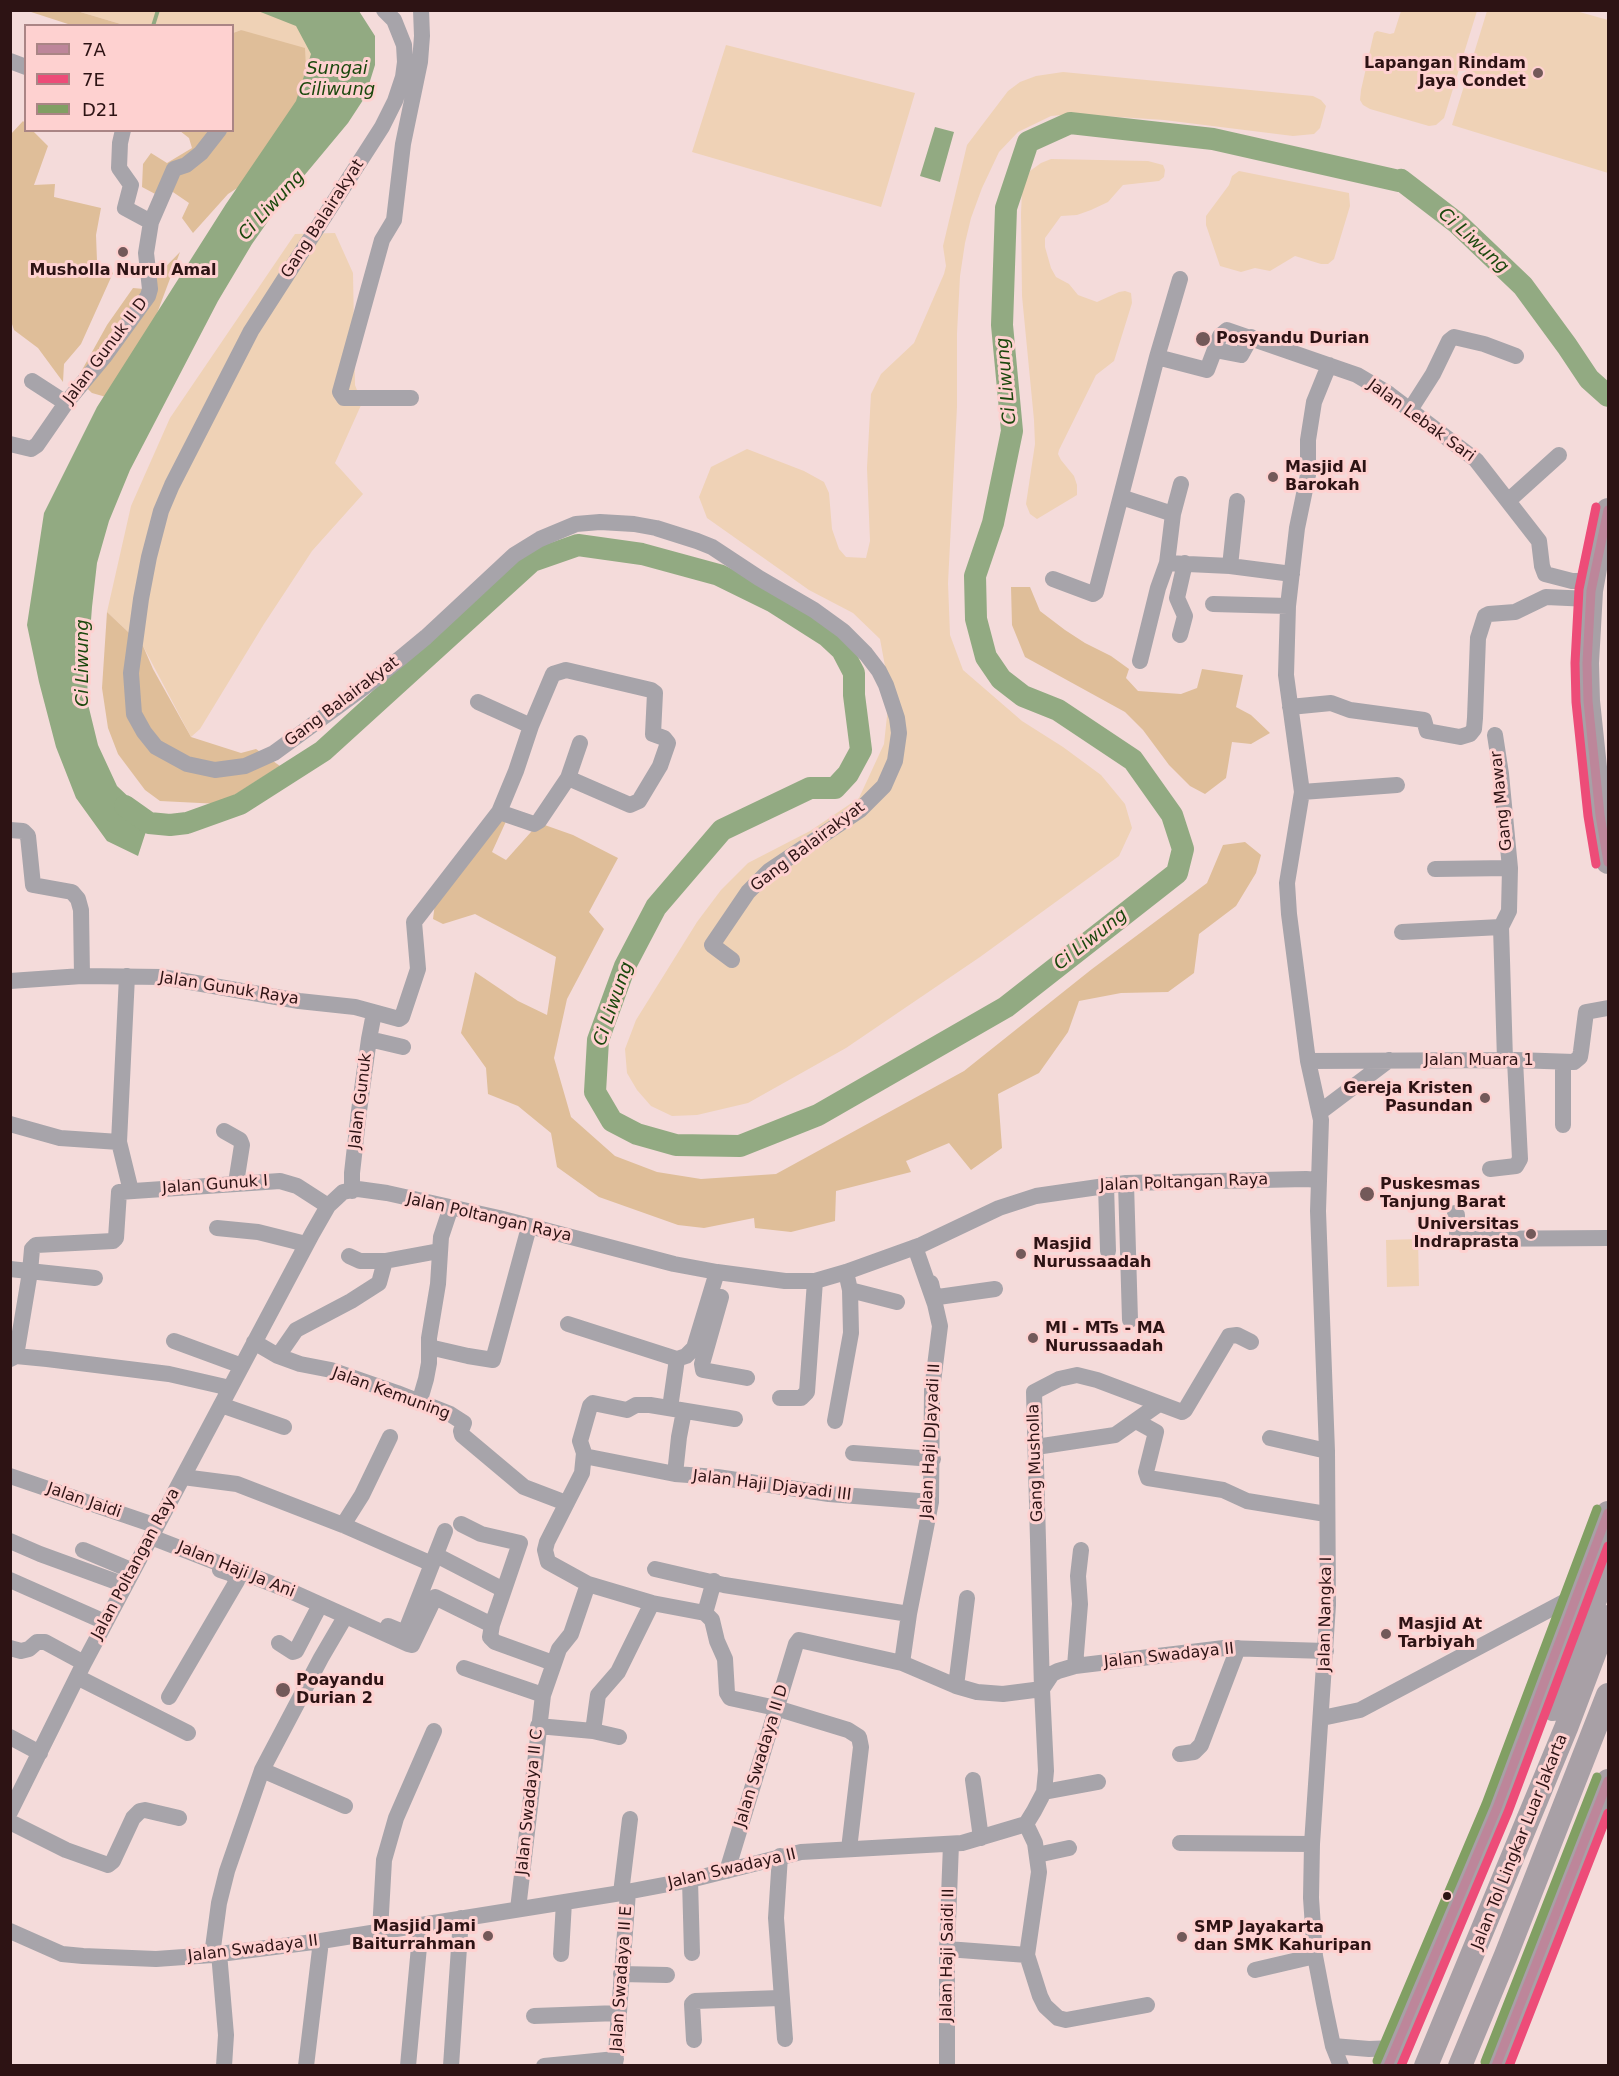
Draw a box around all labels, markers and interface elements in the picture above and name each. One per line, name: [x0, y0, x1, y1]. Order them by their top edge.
legend: [24, 24, 234, 132]
text: 7A: [82, 39, 106, 60]
place label: Lapangan Rindam Jaya Condet: [1364, 54, 1526, 92]
water label: Sungai Ciliwung: [299, 58, 375, 100]
marker: Lapangan Rindam Jaya Condet: [1531, 66, 1545, 80]
text: 7E: [82, 69, 105, 90]
text: D21: [82, 99, 119, 120]
street label: Gang Balairakyat: [277, 156, 369, 282]
water label: Ci Liwung: [234, 167, 310, 245]
water label: Ci Liwung: [1433, 204, 1513, 278]
marker: Musholla Nurul Amal: [116, 245, 130, 259]
place label: Musholla Nurul Amal: [29, 261, 217, 281]
street label: Jalan Gunuk II D: [60, 294, 152, 408]
place label: Posyandu Durian: [1216, 329, 1370, 349]
marker: Posyandu Durian: [1194, 330, 1212, 348]
water label: Ci Liwung: [992, 337, 1022, 425]
street label: Jalan Lebak Sari: [1364, 376, 1478, 466]
place label: Masjid Al Barokah: [1285, 458, 1367, 496]
marker: Masjid Al Barokah: [1266, 470, 1280, 484]
water label: Ci Liwung: [72, 619, 94, 707]
street label: Gang Balairakyat: [281, 653, 403, 751]
street label: Gang Mawar: [1487, 750, 1517, 852]
street label: Gang Balairakyat: [747, 798, 869, 896]
water label: Ci Liwung: [1050, 905, 1132, 975]
water label: Ci Liwung: [590, 959, 638, 1049]
street label: Jalan Gunuk Raya: [158, 968, 300, 1010]
street label: Jalan Muara 1: [1424, 1051, 1534, 1071]
street label: Jalan Gunuk: [346, 1052, 376, 1150]
place label: Gereja Kristen Pasundan: [1343, 1079, 1473, 1117]
marker: Gereja Kristen Pasundan: [1478, 1091, 1492, 1105]
street label: Jalan Poltangan Raya: [1099, 1170, 1269, 1196]
street label: Jalan Gunuk I: [162, 1172, 268, 1198]
place label: Puskesmas Tanjung Barat: [1380, 1175, 1506, 1213]
marker: Puskesmas Tanjung Barat: [1358, 1185, 1376, 1203]
street label: Jalan Poltangan Raya: [405, 1190, 573, 1246]
place label: Universitas Indraprasta: [1413, 1215, 1519, 1253]
marker: Universitas Indraprasta: [1524, 1227, 1538, 1241]
place label: Masjid Nurussaadah: [1033, 1235, 1151, 1273]
marker: Masjid Nurussaadah: [1014, 1247, 1028, 1261]
place label: MI - MTs - MA Nurussaadah: [1045, 1319, 1165, 1357]
marker: MI - MTs - MA Nurussaadah: [1026, 1331, 1040, 1345]
street label: Jalan Haji DJayadi II: [917, 1363, 945, 1519]
street label: Jalan Kemuning: [329, 1364, 453, 1424]
street label: Gang Musholla: [1024, 1403, 1048, 1523]
street label: Jalan Haji Djayadi III: [692, 1467, 852, 1505]
street label: Jalan Jaidi: [44, 1479, 124, 1523]
street label: Jalan Poltangan Raya: [88, 1485, 184, 1643]
street label: Jalan Haji Ja Ani: [174, 1538, 298, 1602]
street label: Jalan Nangka I: [1315, 1557, 1337, 1671]
place label: Masjid At Tarbiyah: [1398, 1615, 1482, 1653]
marker: Masjid At Tarbiyah: [1379, 1627, 1393, 1641]
street label: Jalan Swadaya II: [1103, 1640, 1235, 1672]
place label: Poayandu Durian 2: [296, 1671, 384, 1709]
marker: Poayandu Durian 2: [274, 1681, 292, 1699]
street label: Jalan Swadaya II D: [731, 1682, 793, 1830]
street label: Jalan Swadaya II C: [513, 1728, 547, 1876]
street label: Jalan Tol Lingkar Luar Jakarta: [1468, 1731, 1572, 1953]
street label: Jalan Swadaya II: [666, 1845, 798, 1893]
street label: Jalan Haji Saidi II: [937, 1888, 959, 2022]
unlabelled marker: [1441, 1890, 1453, 1902]
street label: Jalan Swadaya II E: [607, 1906, 637, 2052]
place label: Masjid Jami Baiturrahman: [352, 1917, 476, 1955]
place label: SMP Jayakarta dan SMK Kahuripan: [1194, 1918, 1372, 1956]
marker: Masjid Jami Baiturrahman: [481, 1929, 495, 1943]
marker: SMP Jayakarta dan SMK Kahuripan: [1175, 1930, 1189, 1944]
street label: Jalan Swadaya II: [187, 1932, 319, 1966]

